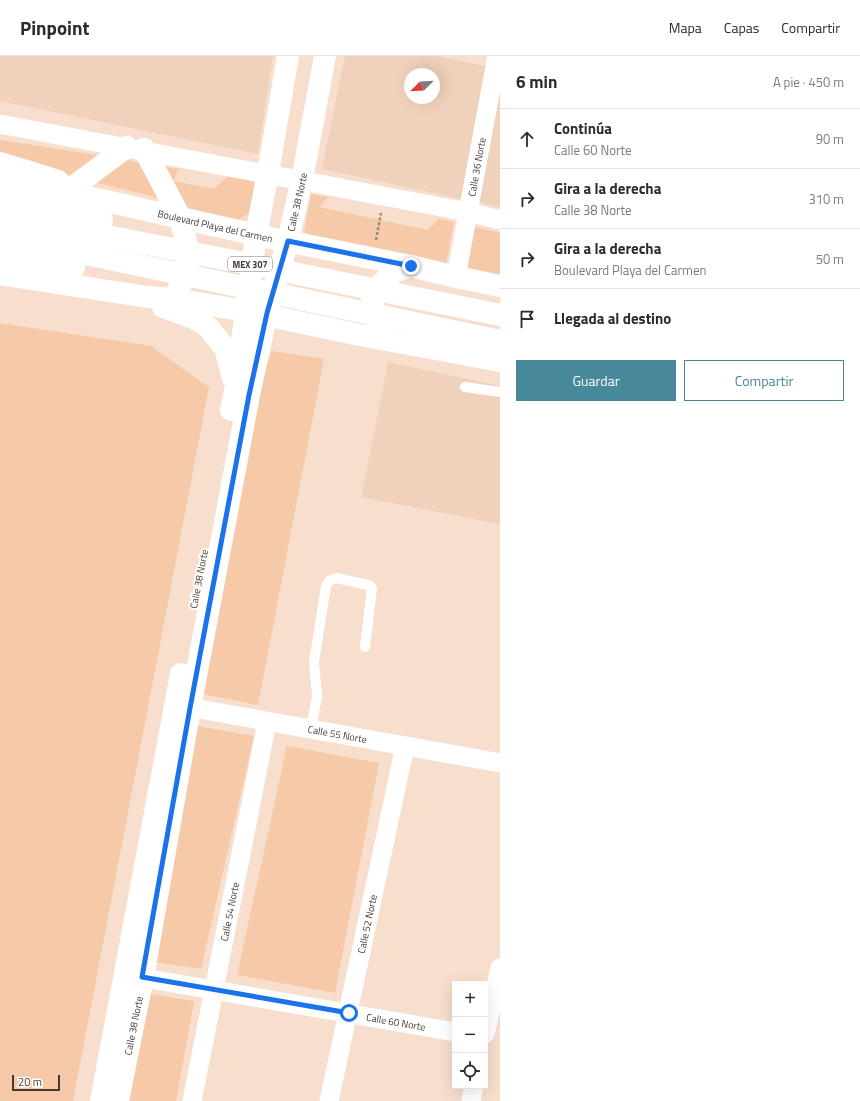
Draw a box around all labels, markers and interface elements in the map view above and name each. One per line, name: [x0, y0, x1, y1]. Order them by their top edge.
text: Pinpoint: [20, 13, 89, 42]
text: Mapa: [669, 17, 702, 38]
text: Capas: [724, 17, 759, 38]
text: Compartir: [781, 17, 840, 38]
north arrow: [404, 68, 440, 104]
text: 6 min: [516, 69, 557, 95]
text: A pie · 450 m: [773, 72, 844, 92]
text: Continúa: [554, 117, 612, 140]
icon: ahead: [516, 128, 538, 150]
text: 90 m: [816, 129, 844, 149]
street label: Calle 36 Norte: [464, 136, 489, 198]
text: Calle 60 Norte: [554, 140, 632, 160]
street label: Calle 38 Norte: [283, 171, 311, 233]
text: Gira a la derecha: [554, 177, 661, 200]
icon: right: [516, 188, 538, 210]
text: 310 m: [808, 189, 844, 209]
text: Calle 38 Norte: [554, 200, 632, 220]
street label: Boulevard Playa del Carmen: [156, 205, 274, 246]
text: Gira a la derecha: [554, 237, 661, 260]
icon: right: [516, 248, 538, 270]
text: 50 m: [816, 249, 844, 269]
road number: MEX 307: [228, 257, 272, 271]
route end: [402, 257, 420, 275]
text: Boulevard Playa del Carmen: [554, 260, 706, 280]
text: Llegada al destino: [554, 307, 671, 330]
icon: arrive: [516, 308, 538, 330]
button: Guardar: [516, 360, 676, 401]
button: Compartir: [684, 360, 844, 401]
street label: Calle 38 Norte: [186, 548, 212, 610]
street label: Calle 55 Norte: [307, 721, 368, 746]
street label: Calle 54 Norte: [216, 881, 243, 942]
street label: Calle 52 Norte: [353, 893, 380, 955]
map controls: [452, 981, 488, 1089]
button: +: [452, 981, 488, 1017]
street label: Calle 38 Norte: [120, 995, 146, 1056]
route start: [340, 1004, 358, 1022]
street label: Calle 60 Norte: [365, 1009, 427, 1034]
button: −: [452, 1017, 488, 1053]
button: locate: [452, 1053, 488, 1089]
scale bar: [12, 1073, 60, 1092]
text: 20 m: [18, 1074, 42, 1090]

